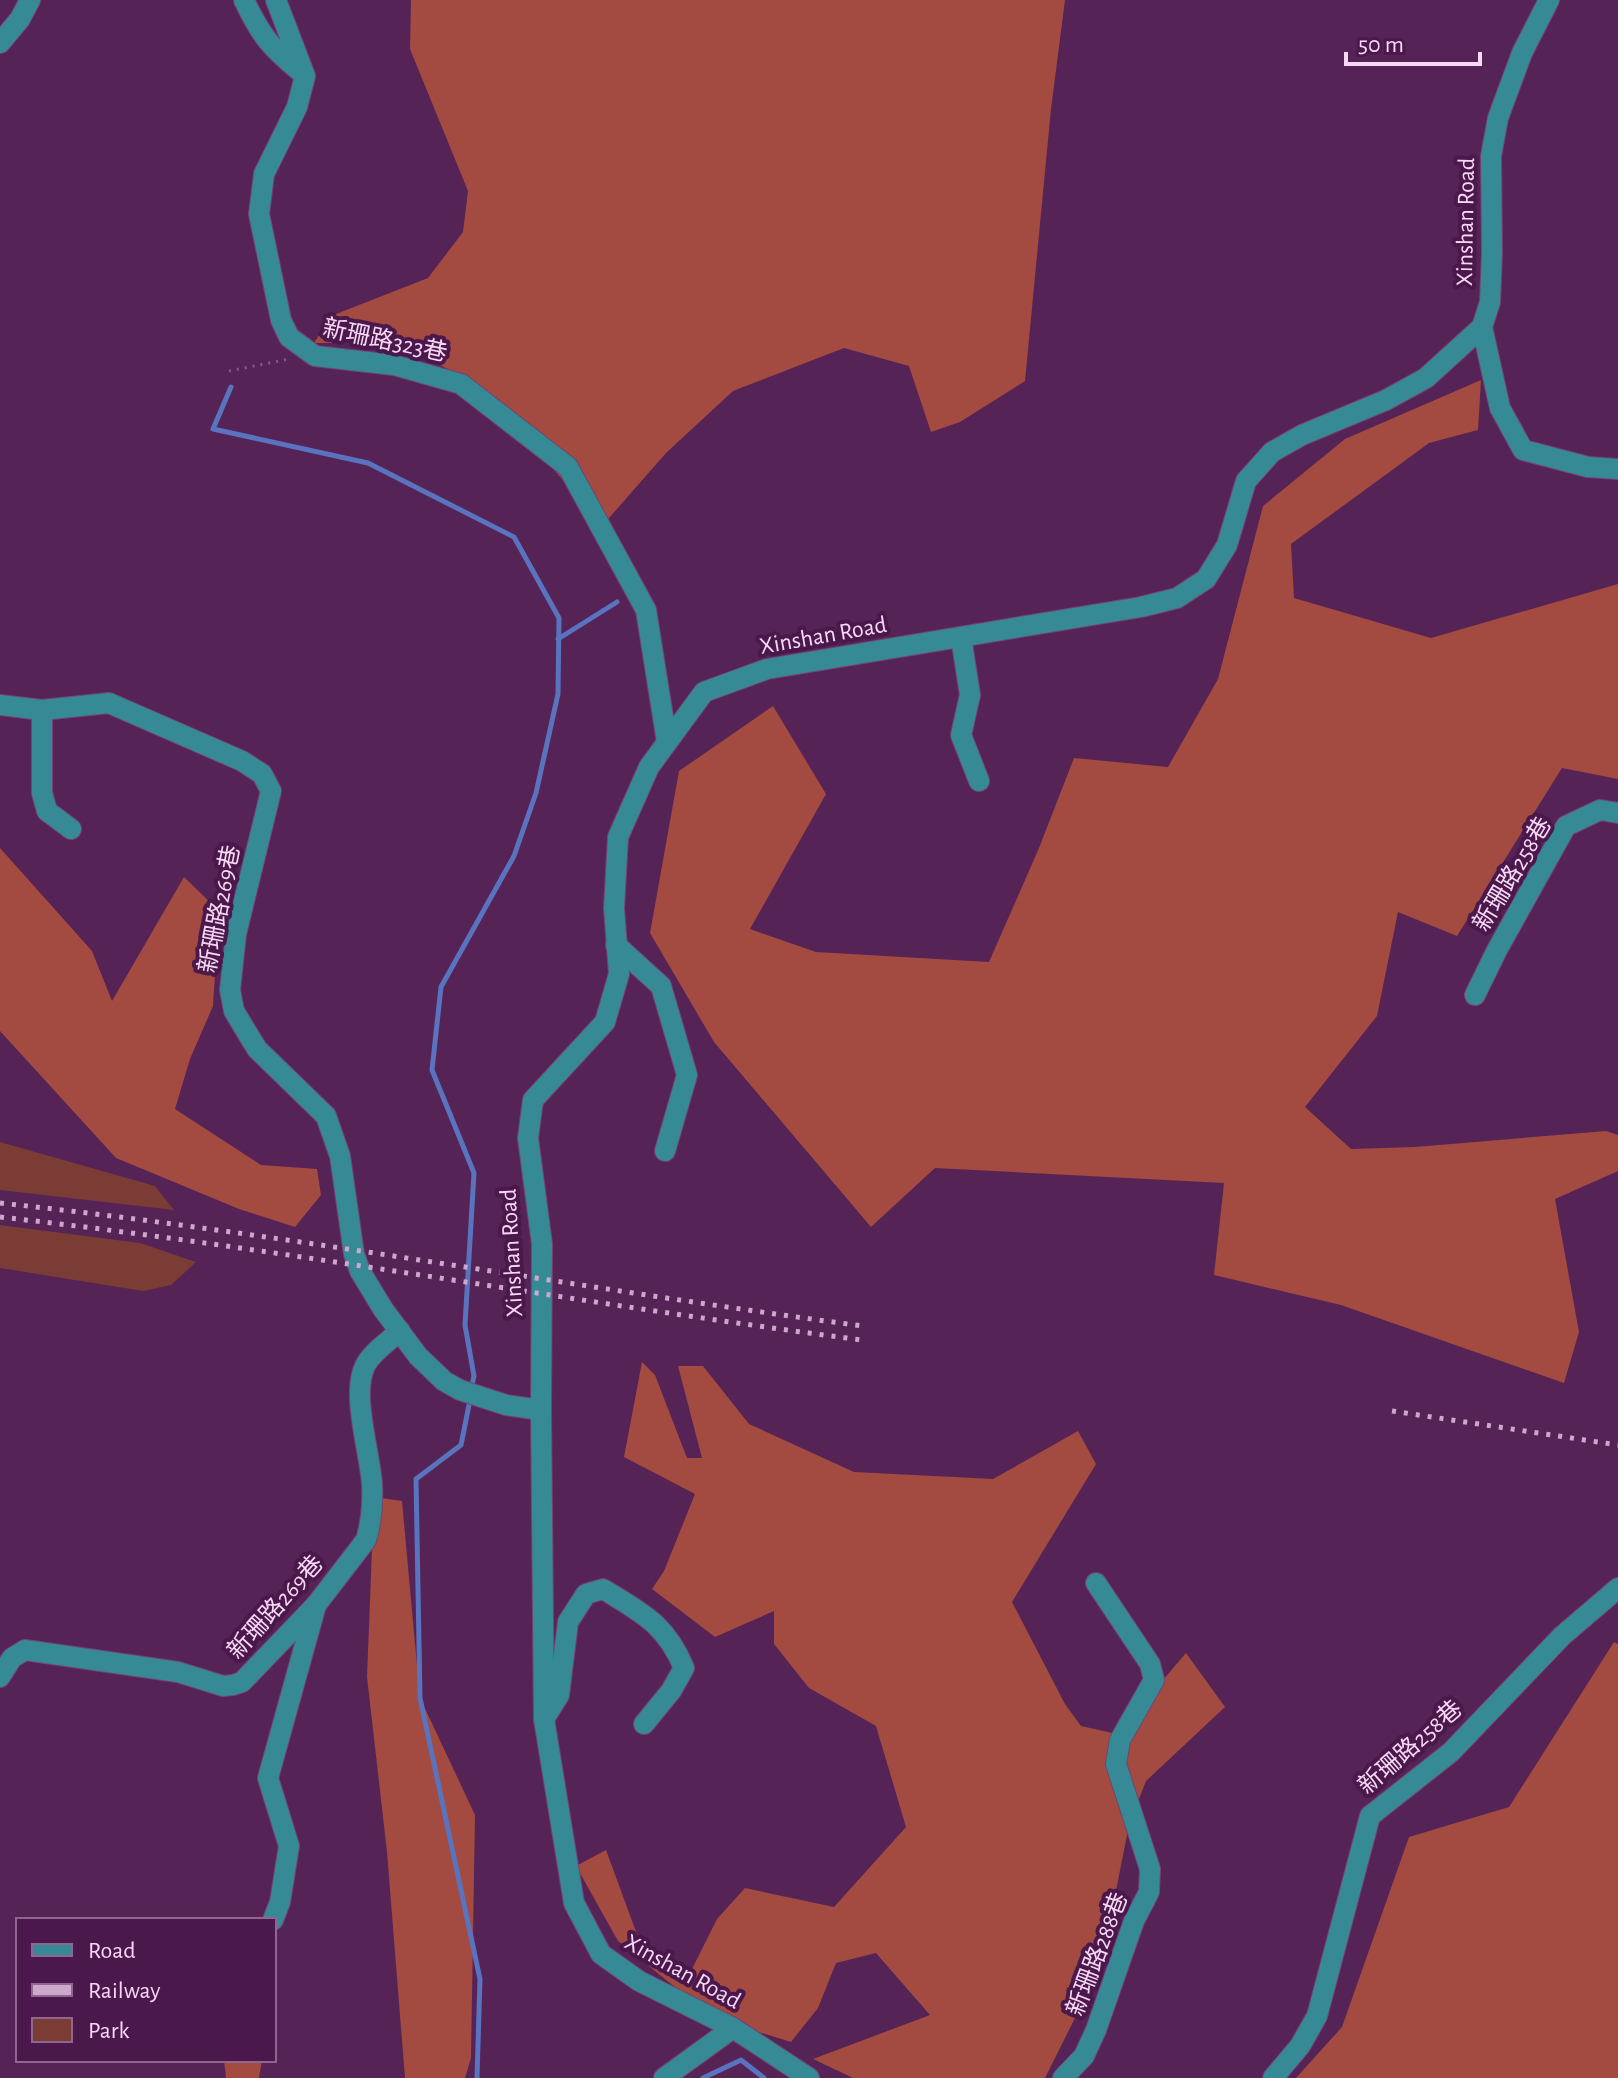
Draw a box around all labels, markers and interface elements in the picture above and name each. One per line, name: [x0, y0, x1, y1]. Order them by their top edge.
scale bar: [1346, 16, 1480, 66]
text: 50 m: [1358, 33, 1404, 57]
street label: Xinshan Road: [1453, 157, 1479, 287]
street label: 新珊路323巷: [320, 314, 450, 366]
street label: Xinshan Road: [758, 613, 889, 659]
street label: 新珊路258巷: [1468, 812, 1556, 936]
street label: 新珊路269巷: [194, 843, 244, 975]
street label: Xinshan Road: [497, 1188, 527, 1318]
street label: 新珊路269巷: [222, 1550, 328, 1664]
street label: 新珊路258巷: [1353, 1695, 1467, 1799]
street label: 新珊路288巷: [1062, 1889, 1132, 2019]
legend: [16, 1918, 276, 2062]
street label: Xinshan Road: [620, 1930, 745, 2014]
text: Road: [88, 1939, 136, 1963]
text: Railway: [88, 1979, 160, 2003]
text: Park: [88, 2019, 129, 2043]

